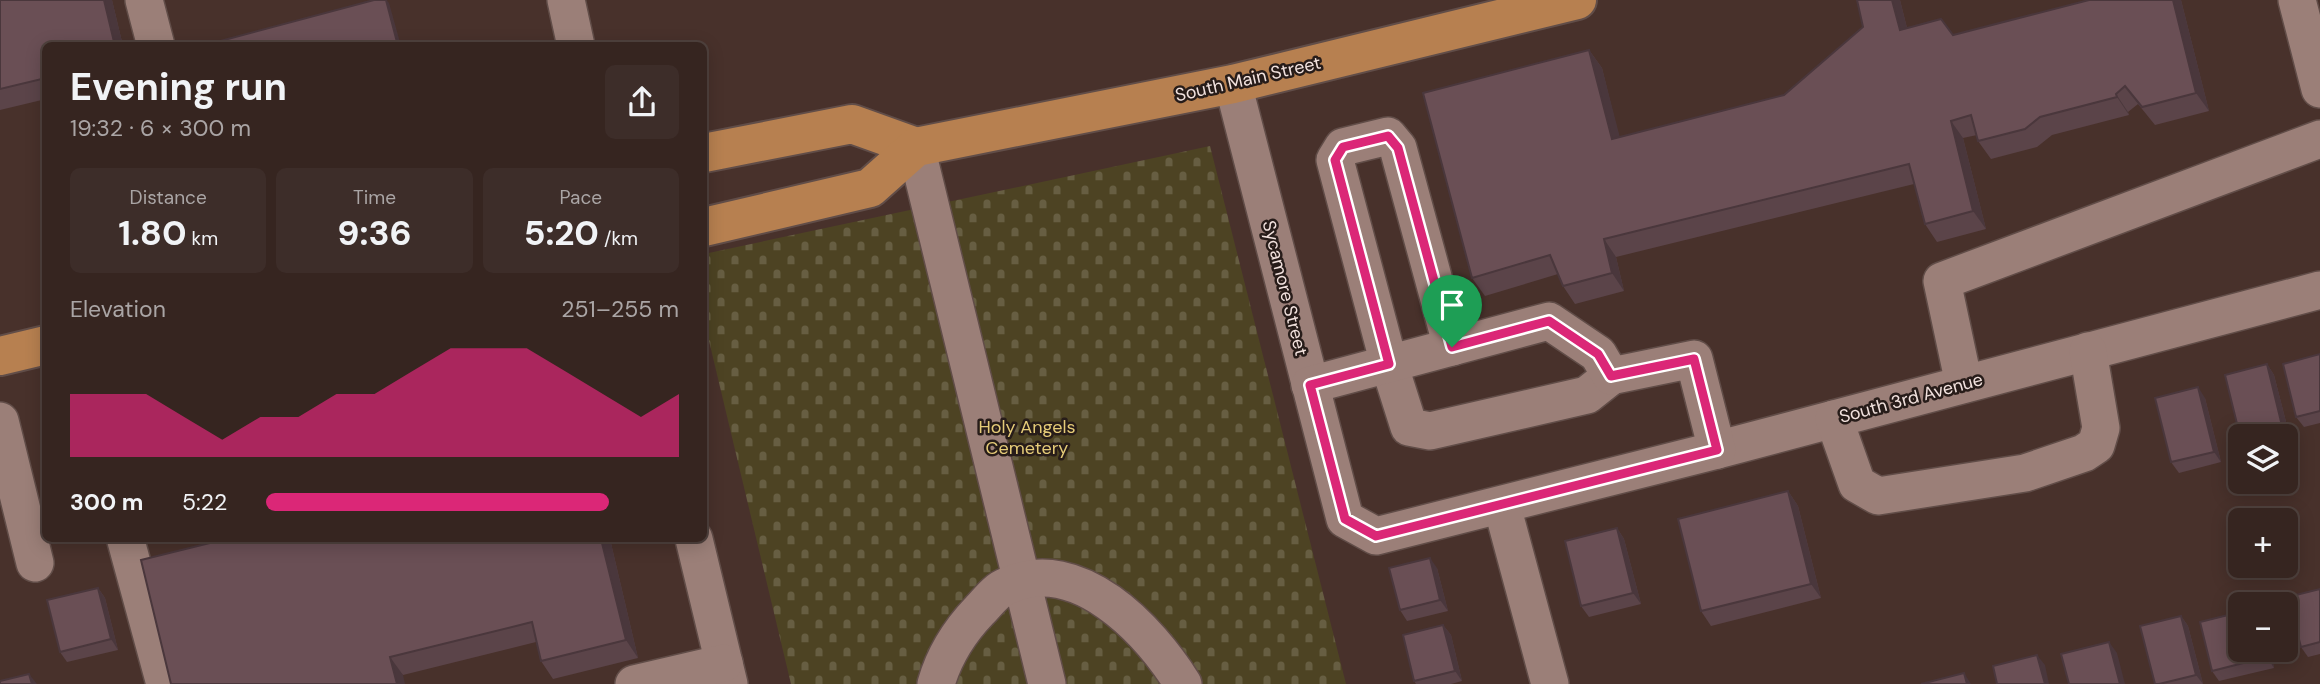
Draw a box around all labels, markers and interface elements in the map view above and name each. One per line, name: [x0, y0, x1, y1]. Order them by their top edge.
street label: South Main Street: [1173, 51, 1323, 107]
text: Evening run: [70, 62, 287, 112]
button: share: [605, 65, 679, 139]
text: 19:32 · 6 × 300 m: [70, 113, 251, 143]
text: Distance: [130, 185, 207, 210]
text: Time: [353, 185, 396, 210]
text: Pace: [560, 185, 602, 210]
text: 1.80: [118, 210, 187, 256]
text: 9:36: [337, 210, 412, 256]
text: 5:20: [524, 210, 599, 256]
street label: Sycamore Street: [1257, 218, 1313, 358]
text: km: [187, 226, 218, 251]
text: /km: [599, 226, 638, 251]
pin: [1422, 275, 1482, 347]
icon: arrive: [1433, 286, 1471, 324]
text: Elevation: [70, 294, 166, 324]
text: 251–255 m: [561, 294, 679, 324]
street label: South 3rd Avenue: [1836, 367, 1986, 429]
park label: Holy Angels Cemetery: [979, 415, 1075, 460]
map controls: [2228, 424, 2298, 662]
button: layers: [2228, 424, 2298, 494]
text: 300 m: [70, 487, 143, 517]
text: 5:22: [182, 487, 227, 517]
button: +: [2228, 508, 2298, 578]
button: −: [2228, 592, 2298, 662]

